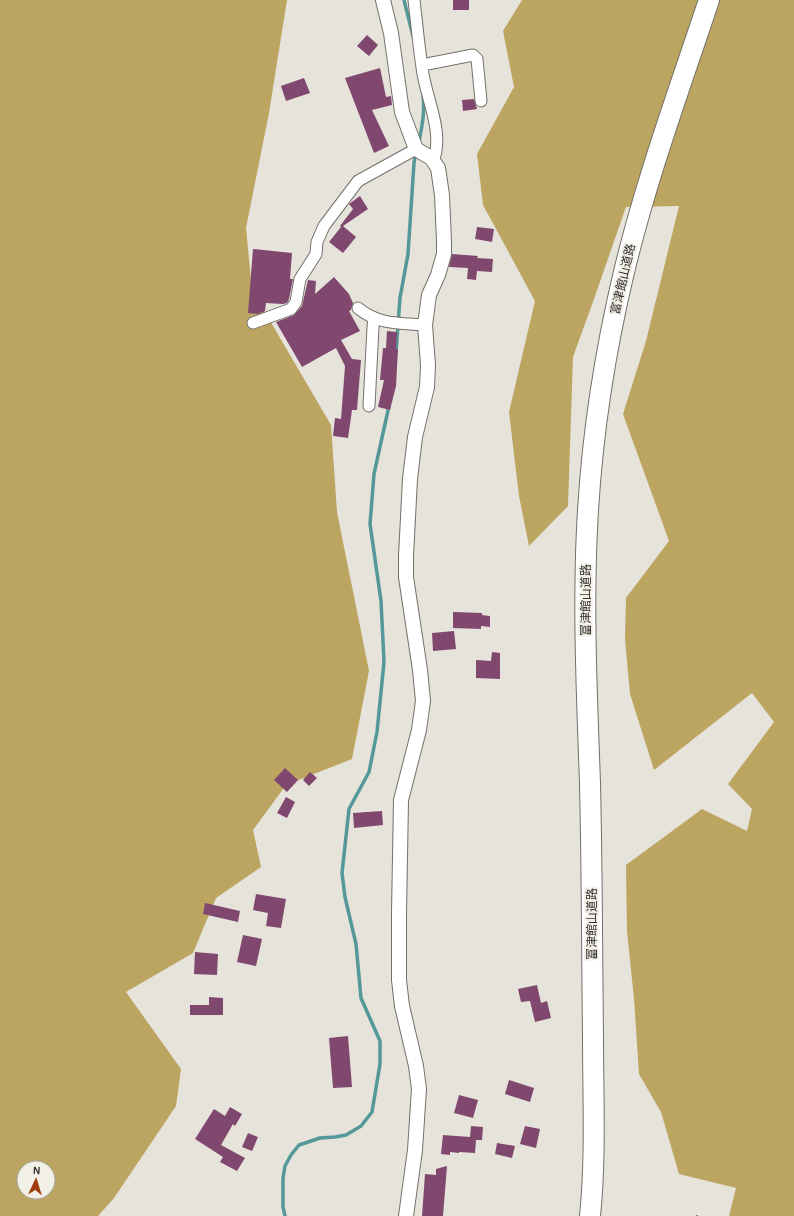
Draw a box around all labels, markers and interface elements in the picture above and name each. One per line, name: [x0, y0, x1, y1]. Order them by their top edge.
street label: 富津館山道路: [608, 242, 638, 316]
street label: 富津館山道路: [579, 564, 593, 636]
street label: 富津館山道路: [585, 888, 599, 960]
north arrow: [16, 1160, 56, 1200]
text: N: [32, 1164, 41, 1177]

